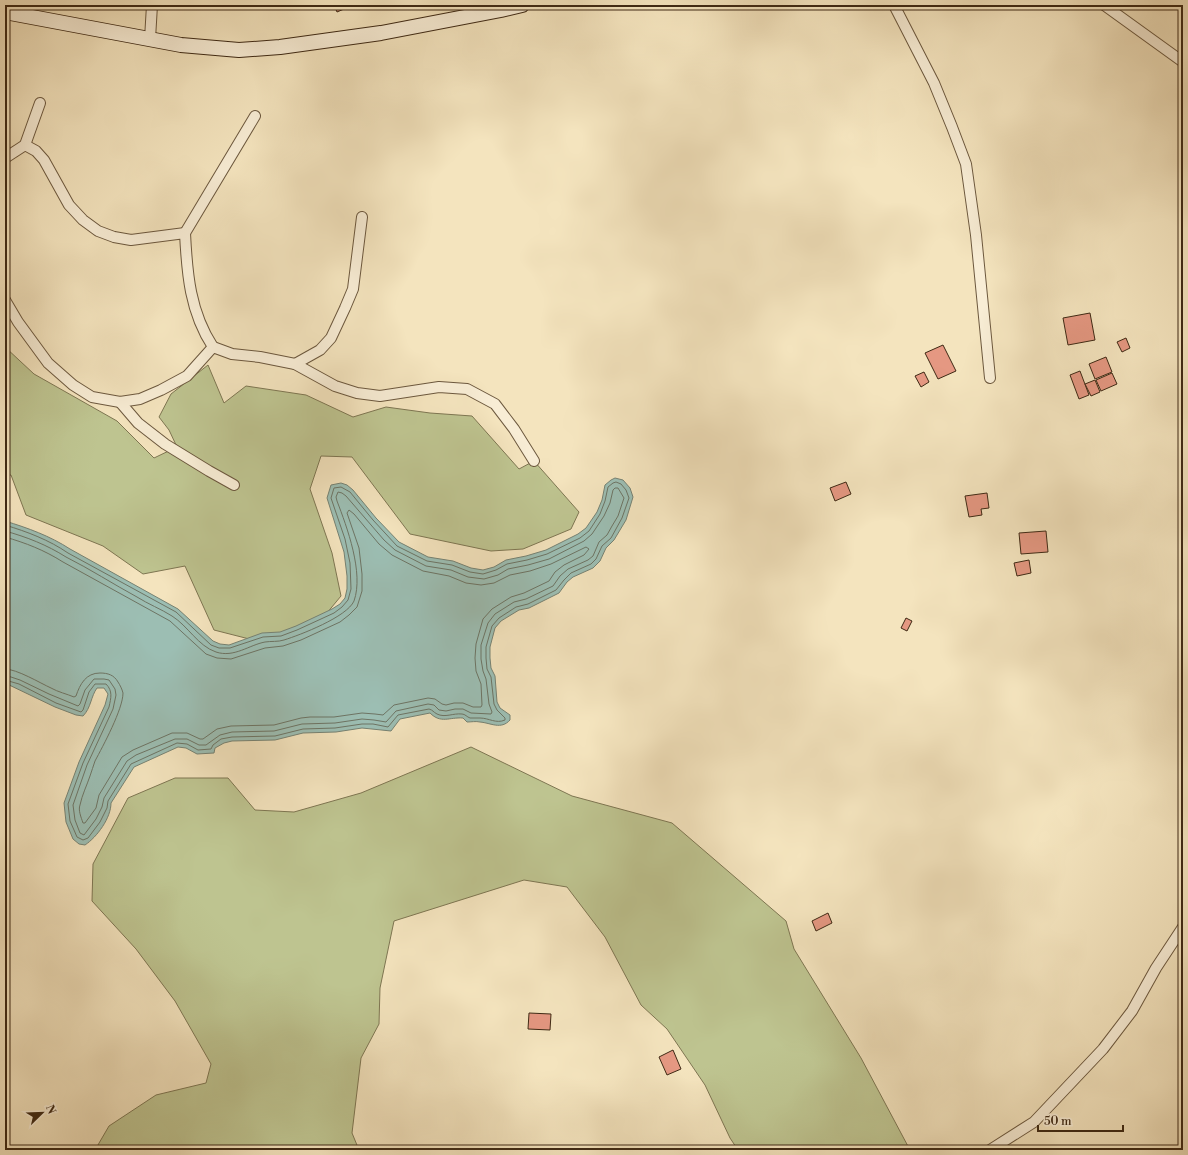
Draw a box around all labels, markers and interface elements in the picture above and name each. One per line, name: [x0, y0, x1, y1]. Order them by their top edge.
north arrow: [22, 1093, 62, 1133]
text: N: [42, 1103, 59, 1116]
scale bar: [1038, 1107, 1123, 1133]
text: 50 m: [1044, 1114, 1072, 1129]

